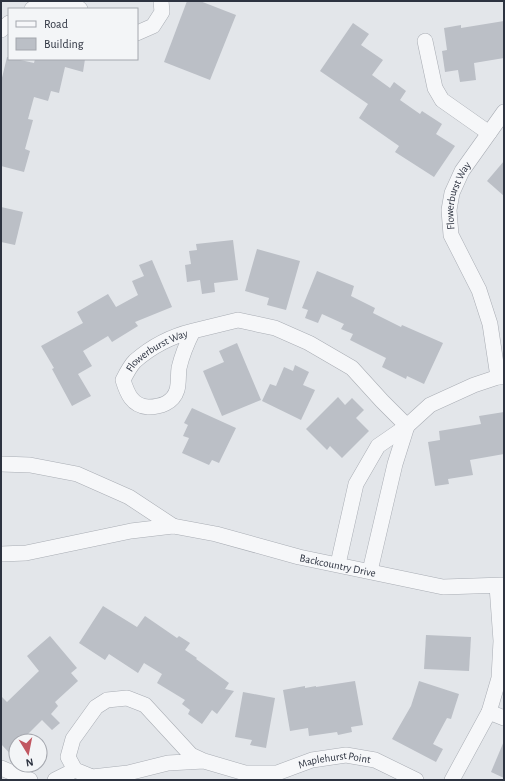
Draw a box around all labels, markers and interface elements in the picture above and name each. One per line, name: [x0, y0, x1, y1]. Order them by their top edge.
legend: [8, 8, 138, 60]
text: Road: [44, 18, 68, 30]
text: Building: [44, 38, 84, 50]
street label: Flowerburst Way: [444, 159, 473, 230]
street label: Flowerburst Way: [124, 328, 189, 374]
street label: Backcountry Drive: [299, 552, 377, 579]
north arrow: [8, 733, 48, 773]
street label: Maplehurst Point: [297, 750, 372, 771]
text: N: [25, 756, 34, 768]

